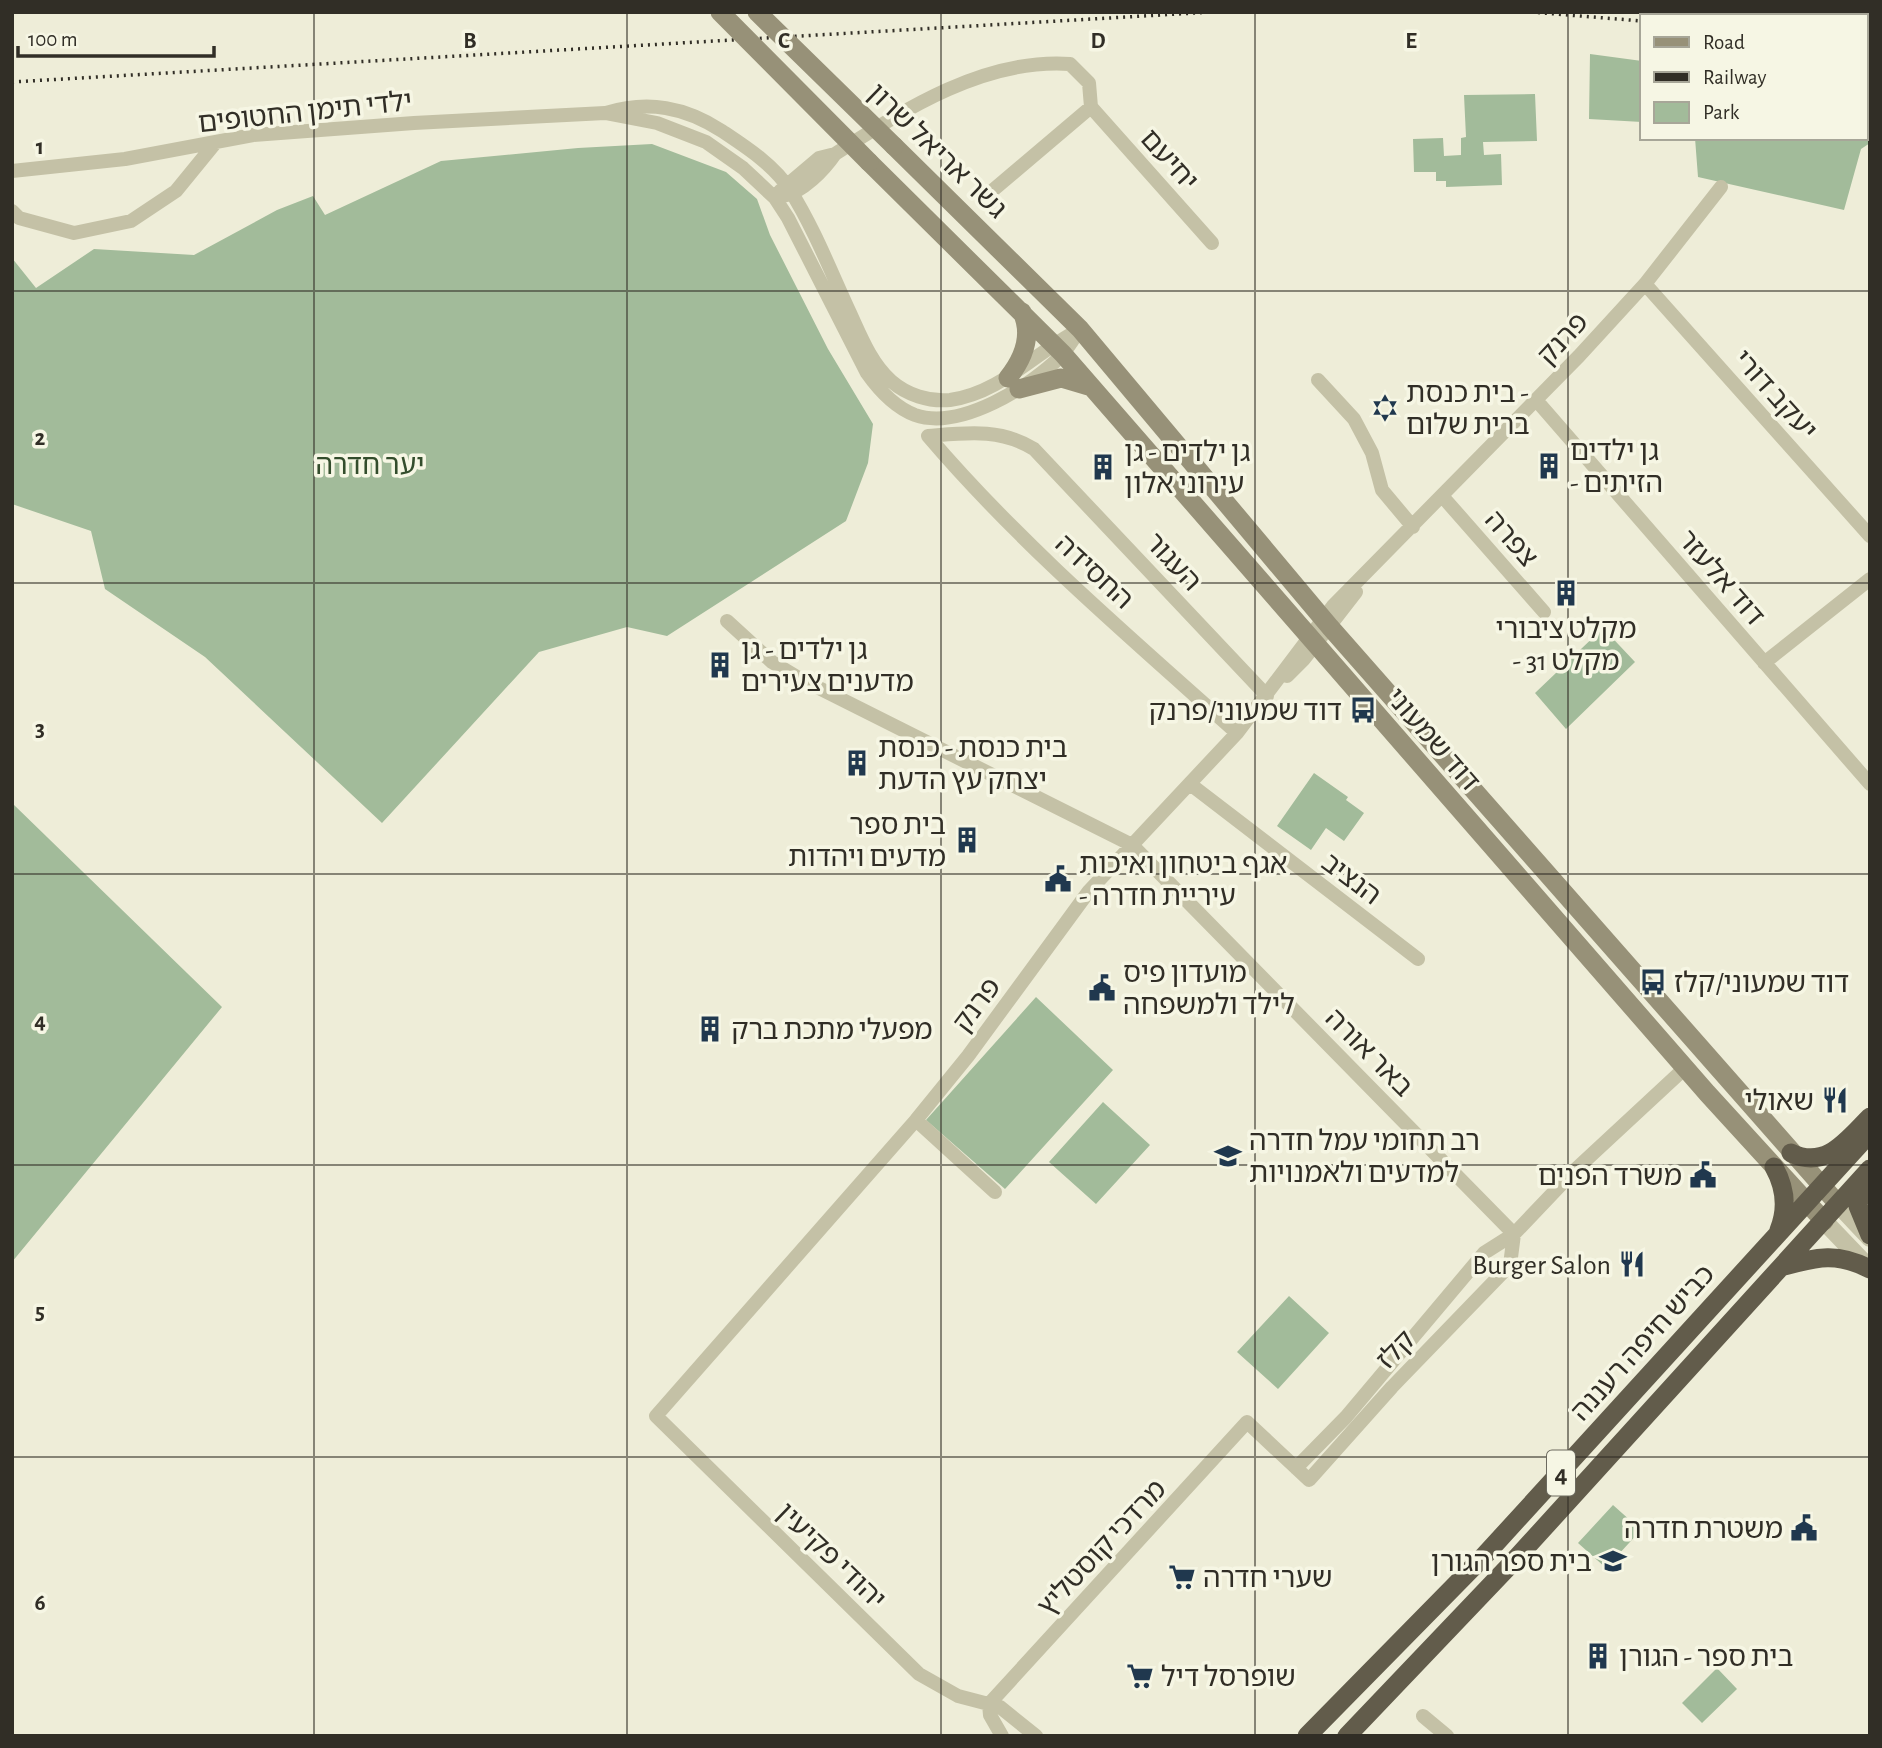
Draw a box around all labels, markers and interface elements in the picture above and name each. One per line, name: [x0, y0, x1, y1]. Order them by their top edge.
scale bar: [18, 14, 214, 58]
legend: [1640, 14, 1868, 140]
text: 100 m: [28, 29, 78, 50]
text: B: [463, 30, 477, 53]
text: C: [778, 30, 790, 53]
text: D: [1090, 30, 1106, 53]
text: E: [1405, 30, 1417, 53]
text: Road: [1703, 32, 1745, 53]
text: Railway: [1703, 67, 1766, 88]
street label: גשר אריאל שרון: [862, 79, 1011, 224]
street label: ילדי תימן החטופים: [197, 88, 414, 138]
text: Park: [1703, 102, 1740, 123]
street label: יחיעם: [1134, 125, 1203, 196]
text: 1: [36, 136, 44, 159]
street label: פרנק: [1533, 308, 1594, 371]
street label: יעקב דורי: [1728, 345, 1821, 445]
place label: בית כנסת - ברית שלום: [1406, 380, 1530, 440]
synagogue icon: בית כנסת - ברית שלום: [1370, 393, 1400, 423]
text: 2: [35, 427, 46, 450]
place label: גן ילדים - הזיתים: [1570, 438, 1663, 498]
place label: גן ילדים - גן עירוני אלון: [1124, 439, 1250, 499]
building icon: גן ילדים - הזיתים: [1534, 451, 1564, 481]
park label: יער חדרה: [315, 452, 425, 480]
building icon: גן ילדים - גן עירוני אלון: [1088, 452, 1118, 482]
street label: צפרה: [1479, 506, 1542, 573]
street label: דוד אלעזר: [1672, 525, 1769, 631]
street label: העגור: [1139, 528, 1206, 597]
street label: החסידה: [1050, 530, 1138, 615]
building icon: מקלט ציבורי - מקלט 31: [1551, 578, 1581, 608]
place label: מקלט ציבורי - מקלט 31: [1496, 616, 1637, 676]
place label: גן ילדים - גן מדענים צעירים: [741, 637, 914, 697]
building icon: גן ילדים - גן מדענים צעירים: [705, 650, 735, 680]
street label: דוד שמעוני: [1381, 684, 1484, 797]
bus stop icon: דוד שמעוני/פרנק: [1348, 695, 1378, 725]
place label: דוד שמעוני/פרנק: [1148, 698, 1342, 726]
text: 3: [35, 718, 45, 741]
place label: בית כנסת - כנסת יצחק עץ הדעת: [878, 735, 1068, 795]
building icon: בית כנסת - כנסת יצחק עץ הדעת: [842, 748, 872, 778]
place label: בית ספר מדעים ויהדות: [788, 812, 946, 872]
building icon: בית ספר מדעים ויהדות: [952, 825, 982, 855]
street label: הנציב: [1316, 849, 1385, 911]
place label: אגף ביטחון ואיכות - עיריית חדרה: [1079, 851, 1287, 911]
public building icon: אגף ביטחון ואיכות - עיריית חדרה: [1043, 864, 1073, 894]
place label: מועדון פיס לילד ולמשפחה: [1123, 960, 1295, 1020]
bus stop icon: דוד שמעוני/קלז: [1638, 967, 1668, 997]
place label: דוד שמעוני/קלז: [1674, 970, 1849, 998]
street label: פרנק: [948, 973, 1007, 1037]
public building icon: מועדון פיס לילד ולמשפחה: [1087, 973, 1117, 1003]
street label: באר אורה: [1319, 1004, 1418, 1103]
text: 4: [34, 1010, 46, 1033]
building icon: מפעלי מתכת ברק: [695, 1014, 725, 1044]
place label: מפעלי מתכת ברק: [731, 1017, 933, 1045]
restaurant icon: שאולי: [1820, 1085, 1850, 1115]
place label: שאולי: [1745, 1088, 1814, 1116]
place label: רב תחומי עמל חדרה למדעים ולאמנויות: [1249, 1128, 1480, 1188]
school or university icon: רב תחומי עמל חדרה למדעים ולאמנויות: [1213, 1141, 1243, 1171]
public building icon: משרד הפנים: [1688, 1160, 1718, 1190]
place label: משרד הפנים: [1538, 1163, 1682, 1191]
restaurant icon: Burger Salon: [1617, 1249, 1647, 1279]
place label: Burger Salon: [1472, 1252, 1611, 1280]
street label: כביש חיפה רעננה: [1567, 1260, 1720, 1427]
text: 5: [35, 1301, 45, 1324]
street label: קלז: [1372, 1326, 1421, 1375]
road number: 4: [1547, 1450, 1575, 1496]
street label: מרדכי קוסטליץ: [1033, 1475, 1172, 1621]
street label: יהודי פקיעין: [771, 1498, 890, 1615]
public building icon: משטרת חדרה: [1789, 1513, 1819, 1543]
place label: משטרת חדרה: [1624, 1516, 1783, 1544]
school or university icon: בית ספר הגורן: [1598, 1546, 1628, 1576]
place label: בית ספר הגורן: [1431, 1549, 1592, 1577]
supermarket icon: שערי חדרה: [1167, 1562, 1197, 1592]
place label: שערי חדרה: [1203, 1565, 1332, 1593]
text: 6: [34, 1592, 46, 1615]
building icon: בית ספר - הגורן: [1583, 1641, 1613, 1671]
place label: בית ספר - הגורן: [1619, 1644, 1793, 1672]
supermarket icon: שופרסל דיל: [1125, 1661, 1155, 1691]
place label: שופרסל דיל: [1161, 1664, 1296, 1692]

